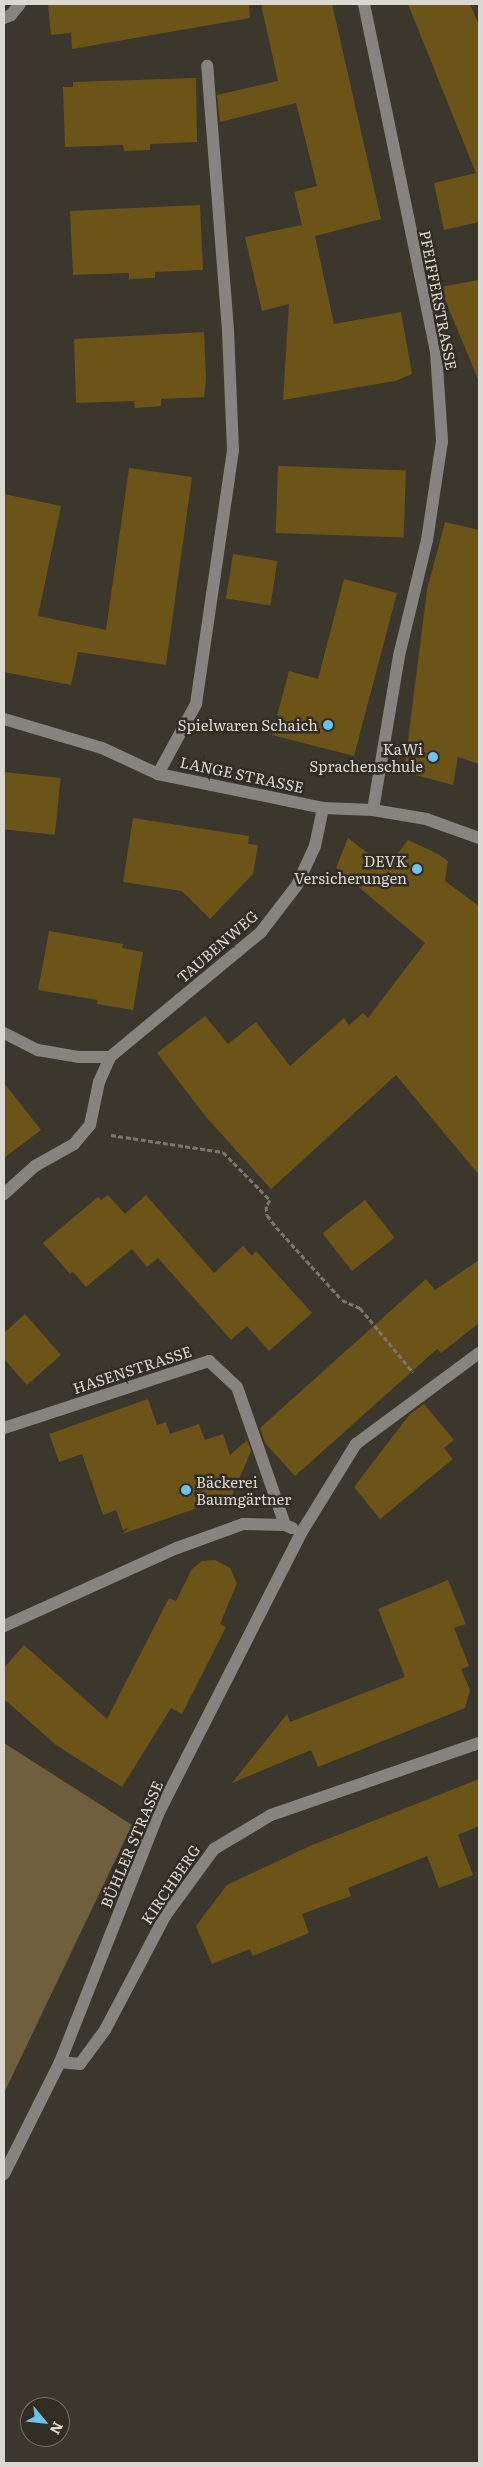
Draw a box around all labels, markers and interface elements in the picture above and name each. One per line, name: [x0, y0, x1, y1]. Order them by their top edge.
street label: PFEIFFERSTRASSE: [417, 229, 461, 371]
place label: Spielwaren Schaich: [178, 716, 318, 734]
marker: Spielwaren Schaich: [322, 719, 334, 731]
place label: KaWi Sprachenschule: [309, 739, 423, 774]
marker: KaWi Sprachenschule: [427, 751, 439, 763]
street label: LANGE STRASSE: [179, 752, 305, 796]
place label: DEVK Versicherungen: [294, 851, 407, 886]
marker: DEVK Versicherungen: [411, 863, 423, 875]
street label: TAUBENWEG: [173, 906, 261, 986]
street label: HASENSTRASSE: [70, 1341, 194, 1397]
place label: Bäckerei Baumgärtner: [196, 1472, 291, 1507]
marker: Bäckerei Baumgärtner: [180, 1484, 192, 1496]
street label: BÜHLER STRASSE: [96, 1778, 166, 1910]
street label: KIRCHBERG: [137, 1841, 203, 1927]
north arrow: [20, 2397, 70, 2447]
text: N: [46, 2419, 69, 2438]

